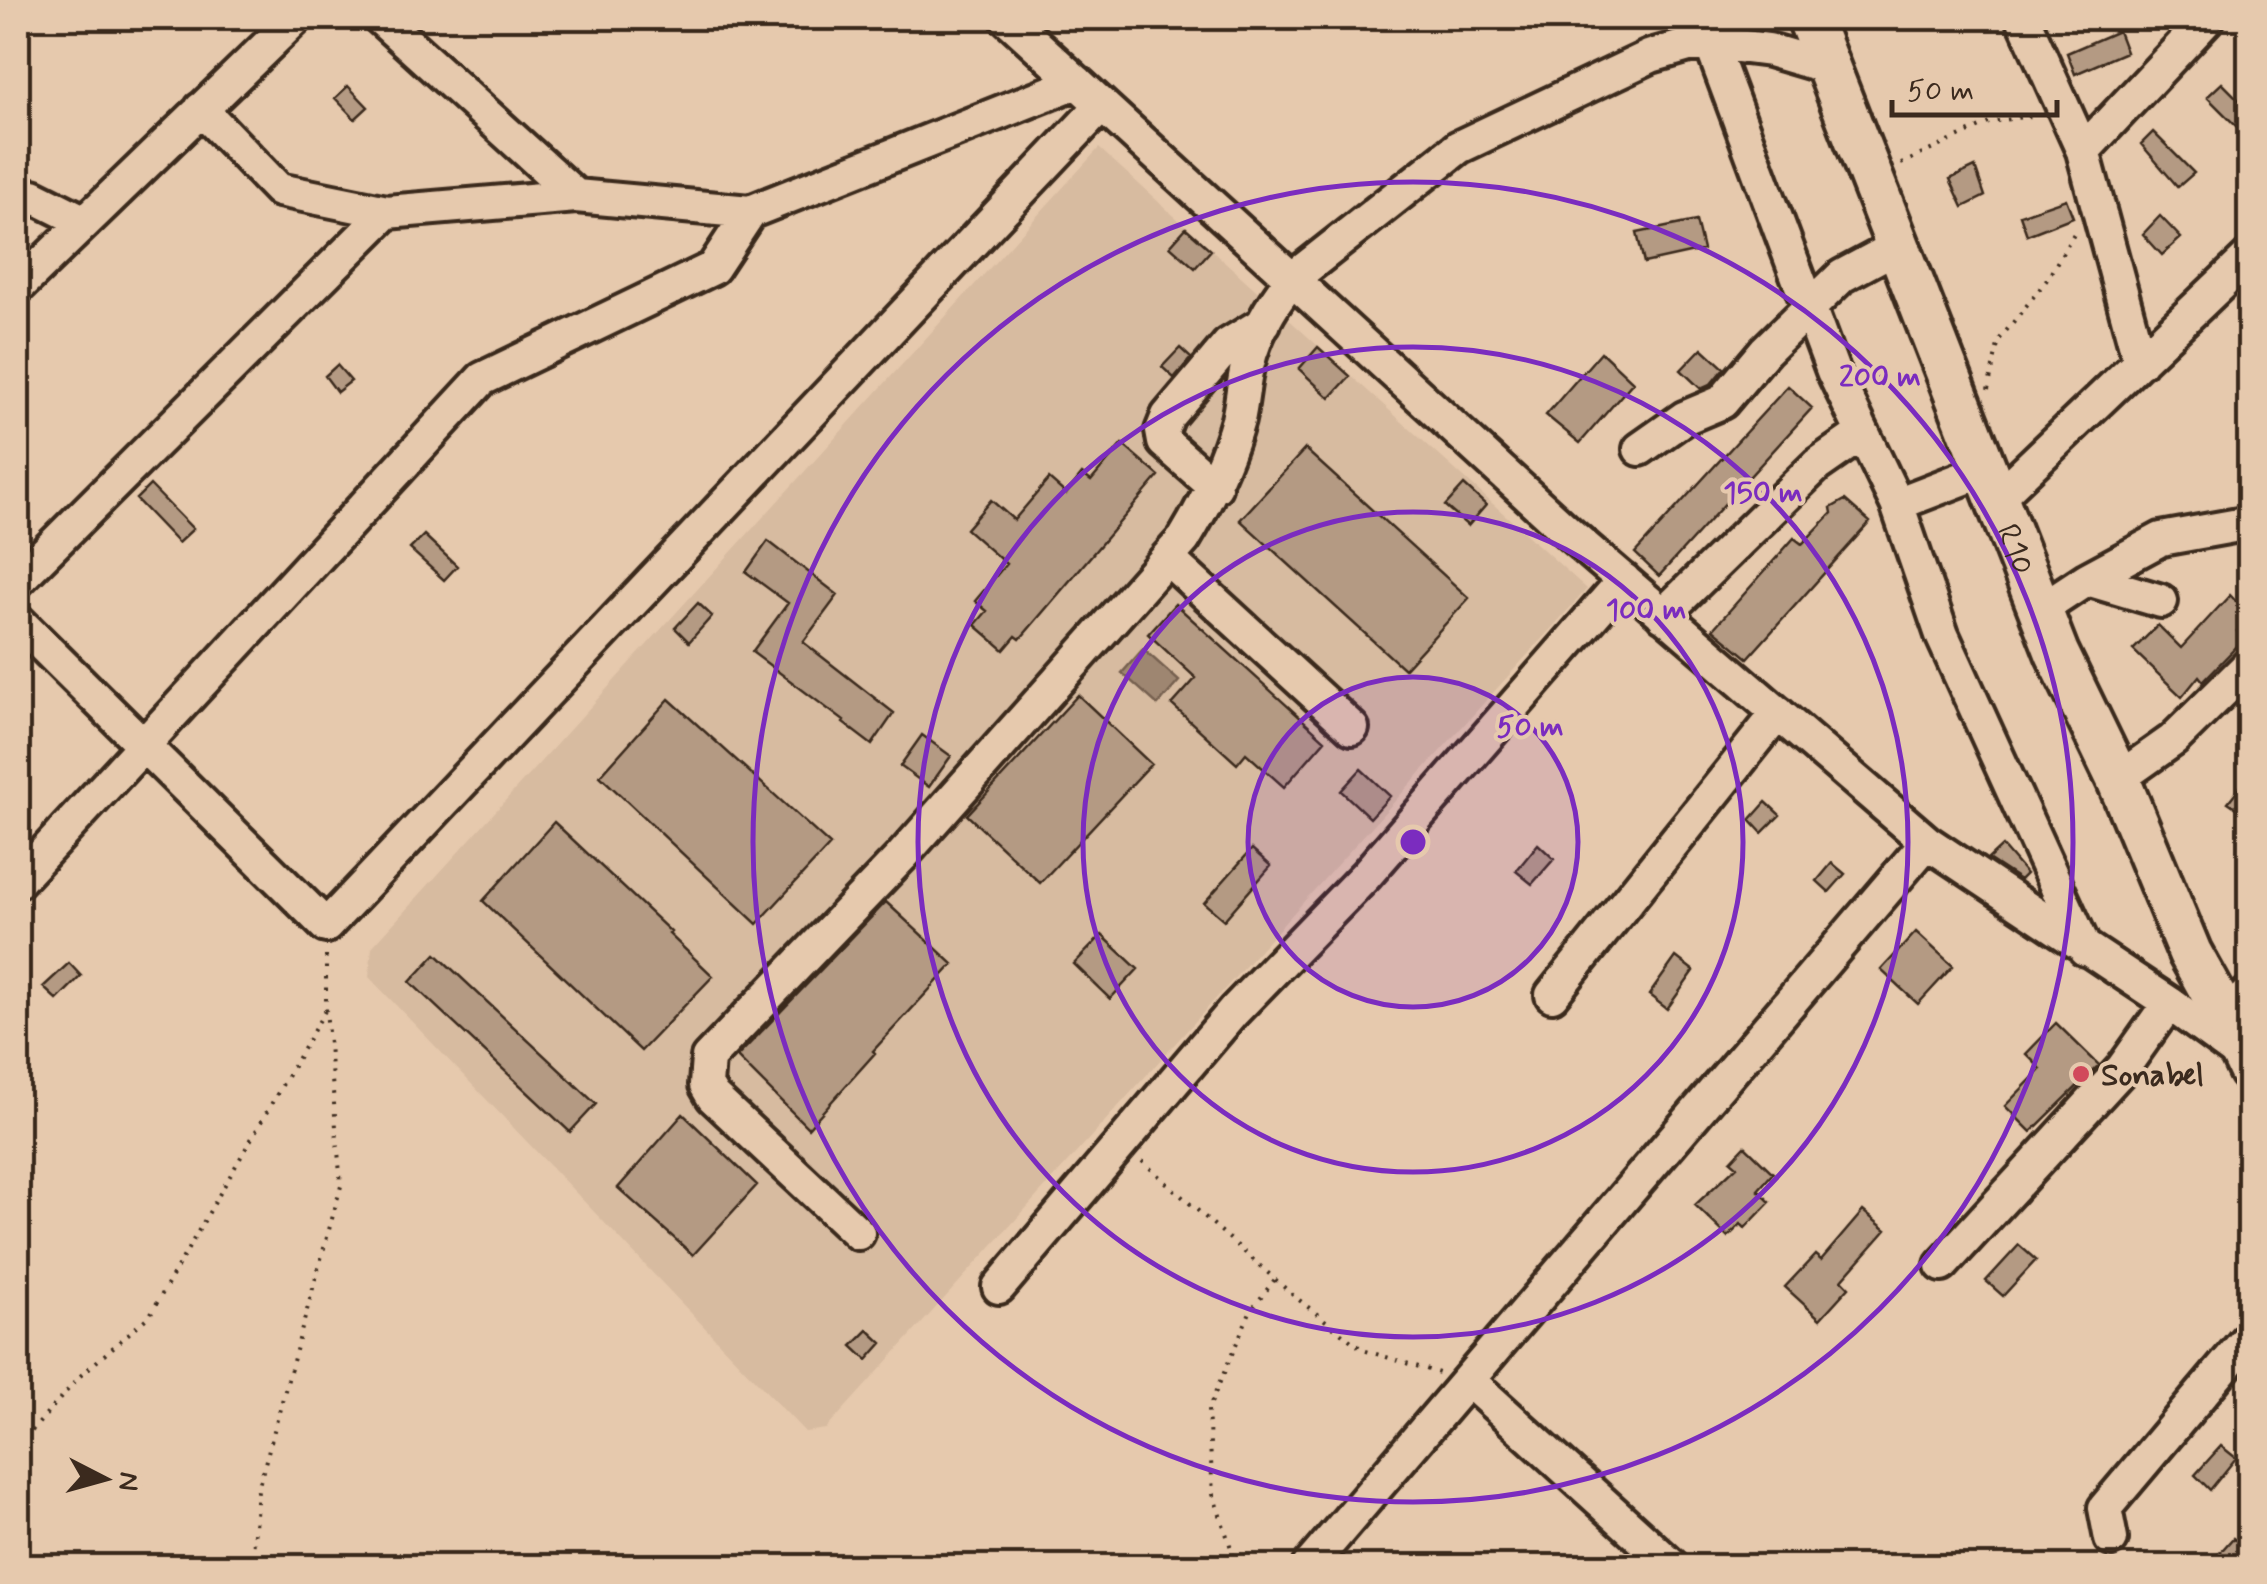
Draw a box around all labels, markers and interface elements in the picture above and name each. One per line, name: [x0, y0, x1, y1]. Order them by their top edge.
scale bar: [1892, 55, 2057, 117]
text: 50 m: [1907, 72, 1974, 111]
text: 200 m: [1839, 358, 1921, 397]
text: 150 m: [1723, 474, 1803, 513]
street label: R10: [1986, 518, 2043, 581]
text: 100 m: [1606, 591, 1686, 630]
text: 50 m: [1496, 708, 1564, 747]
centre of rings: [1395, 824, 1431, 860]
place label: Sonabel: [2101, 1055, 2204, 1097]
marker: Sonabel: [2070, 1063, 2092, 1085]
north arrow: [55, 1429, 155, 1529]
text: N: [108, 1470, 147, 1493]

